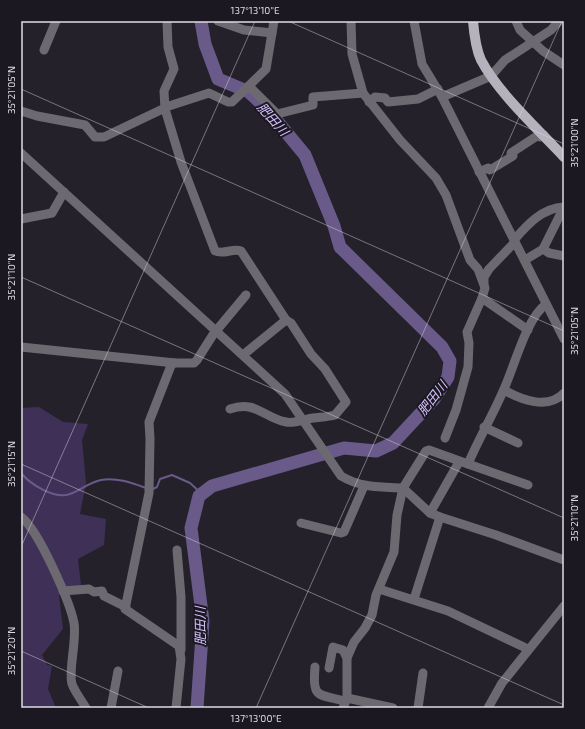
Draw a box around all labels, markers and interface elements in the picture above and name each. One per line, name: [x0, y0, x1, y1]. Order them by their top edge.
text: 137°13'10"E: [230, 4, 280, 16]
text: 35°21'05"N: [5, 66, 17, 114]
water label: 肥田川: [254, 99, 293, 140]
text: 35°21'00"N: [568, 119, 580, 167]
text: 35°21'10"N: [5, 254, 17, 300]
text: 35°21'05"N: [568, 307, 580, 355]
water label: 肥田川: [414, 376, 452, 418]
text: 35°21'15"N: [5, 441, 17, 487]
text: 35°21'10"N: [568, 495, 580, 541]
water label: 肥田川: [192, 604, 208, 646]
text: 35°21'20"N: [5, 627, 17, 675]
text: 137°13'00"E: [230, 712, 282, 724]

